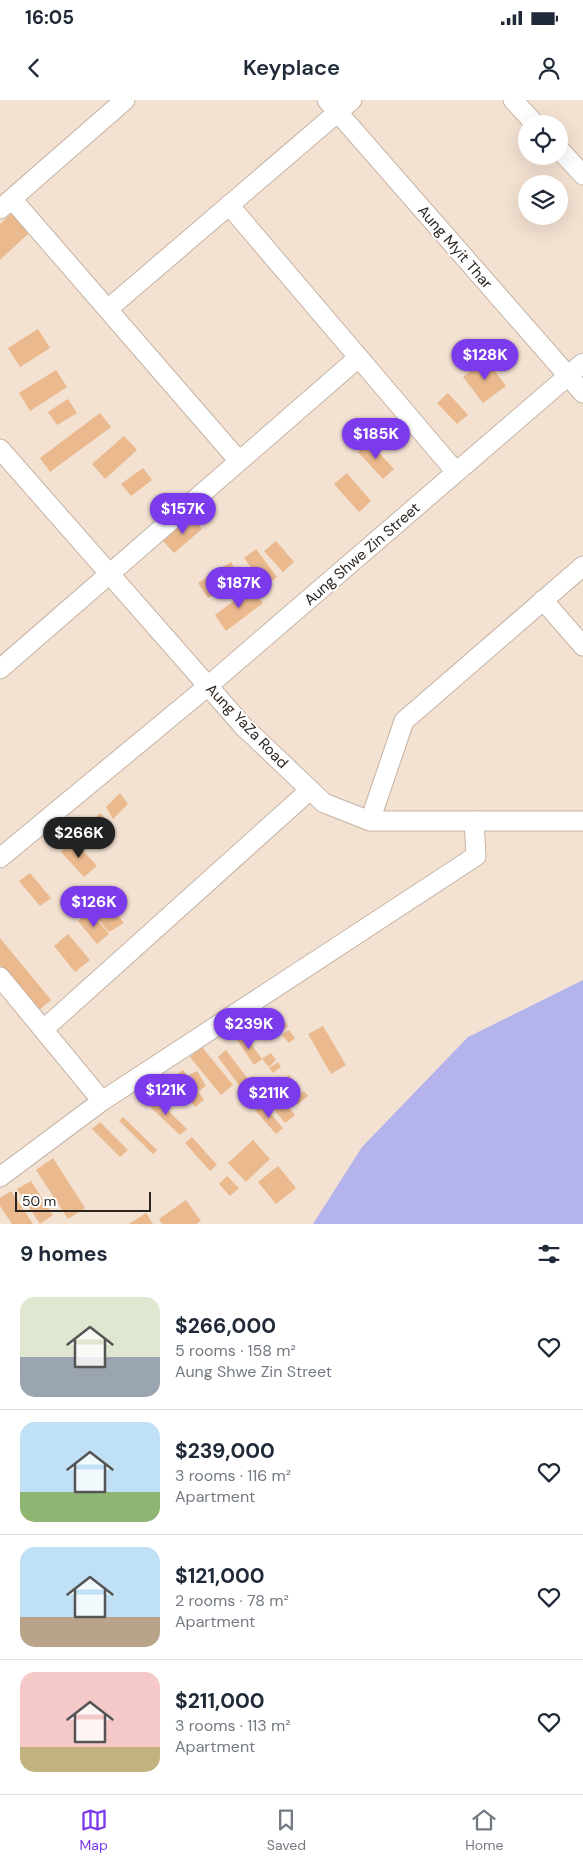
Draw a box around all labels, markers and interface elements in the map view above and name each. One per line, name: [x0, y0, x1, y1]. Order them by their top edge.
text: 16:05: [25, 5, 74, 30]
text: Keyplace: [243, 53, 340, 82]
icon: back: [20, 54, 48, 82]
icon: person: [535, 54, 563, 82]
map controls: [518, 115, 568, 225]
button: locate: [518, 115, 568, 165]
button: layers: [518, 175, 568, 225]
street label: Aung Myit Thar: [413, 201, 497, 293]
pin: $128K: [450, 338, 520, 381]
text: $128K: [462, 344, 508, 365]
pin: $185K: [341, 418, 411, 460]
text: $185K: [353, 423, 399, 444]
pin: $157K: [148, 492, 218, 535]
text: $157K: [161, 498, 205, 519]
street label: Aung Shwe Zin Street: [300, 498, 424, 610]
pin: $187K: [204, 566, 274, 609]
text: $187K: [217, 572, 261, 593]
street label: Aung YaZa Road: [201, 679, 293, 773]
pin: $266K: [44, 816, 114, 859]
text: $266K: [54, 822, 104, 843]
pin: $126K: [59, 886, 129, 928]
text: $126K: [71, 891, 117, 912]
pin: $239K: [214, 1008, 284, 1050]
text: $239K: [225, 1013, 273, 1034]
pin: $121K: [131, 1074, 201, 1116]
pin: $211K: [234, 1076, 304, 1119]
text: $121K: [146, 1079, 187, 1100]
text: $211K: [249, 1082, 290, 1103]
scale bar: [15, 1189, 151, 1212]
text: 50 m: [22, 1192, 56, 1210]
text: 9 homes: [20, 1240, 108, 1268]
icon: filters: [535, 1240, 563, 1268]
text: $266,000: [175, 1312, 276, 1340]
icon: home: [60, 1317, 120, 1377]
icon: heart: [535, 1333, 563, 1361]
text: 5 rooms · 158 m²: [175, 1340, 296, 1361]
text: Aung Shwe Zin Street: [175, 1361, 332, 1382]
text: $239,000: [175, 1437, 275, 1465]
icon: home: [60, 1442, 120, 1502]
icon: heart: [535, 1458, 563, 1486]
text: 3 rooms · 116 m²: [175, 1465, 291, 1486]
text: Apartment: [175, 1486, 255, 1507]
text: $121,000: [175, 1562, 265, 1590]
icon: home: [60, 1567, 120, 1627]
icon: heart: [535, 1583, 563, 1611]
text: 2 rooms · 78 m²: [175, 1590, 289, 1611]
text: Apartment: [175, 1611, 255, 1632]
text: $211,000: [175, 1687, 265, 1715]
icon: home: [60, 1692, 120, 1752]
icon: heart: [535, 1708, 563, 1736]
text: 3 rooms · 113 m²: [175, 1715, 291, 1736]
text: Apartment: [175, 1736, 255, 1757]
tab: Map: [80, 1806, 108, 1854]
tab: Saved: [267, 1806, 306, 1854]
tab: Home: [465, 1806, 503, 1854]

